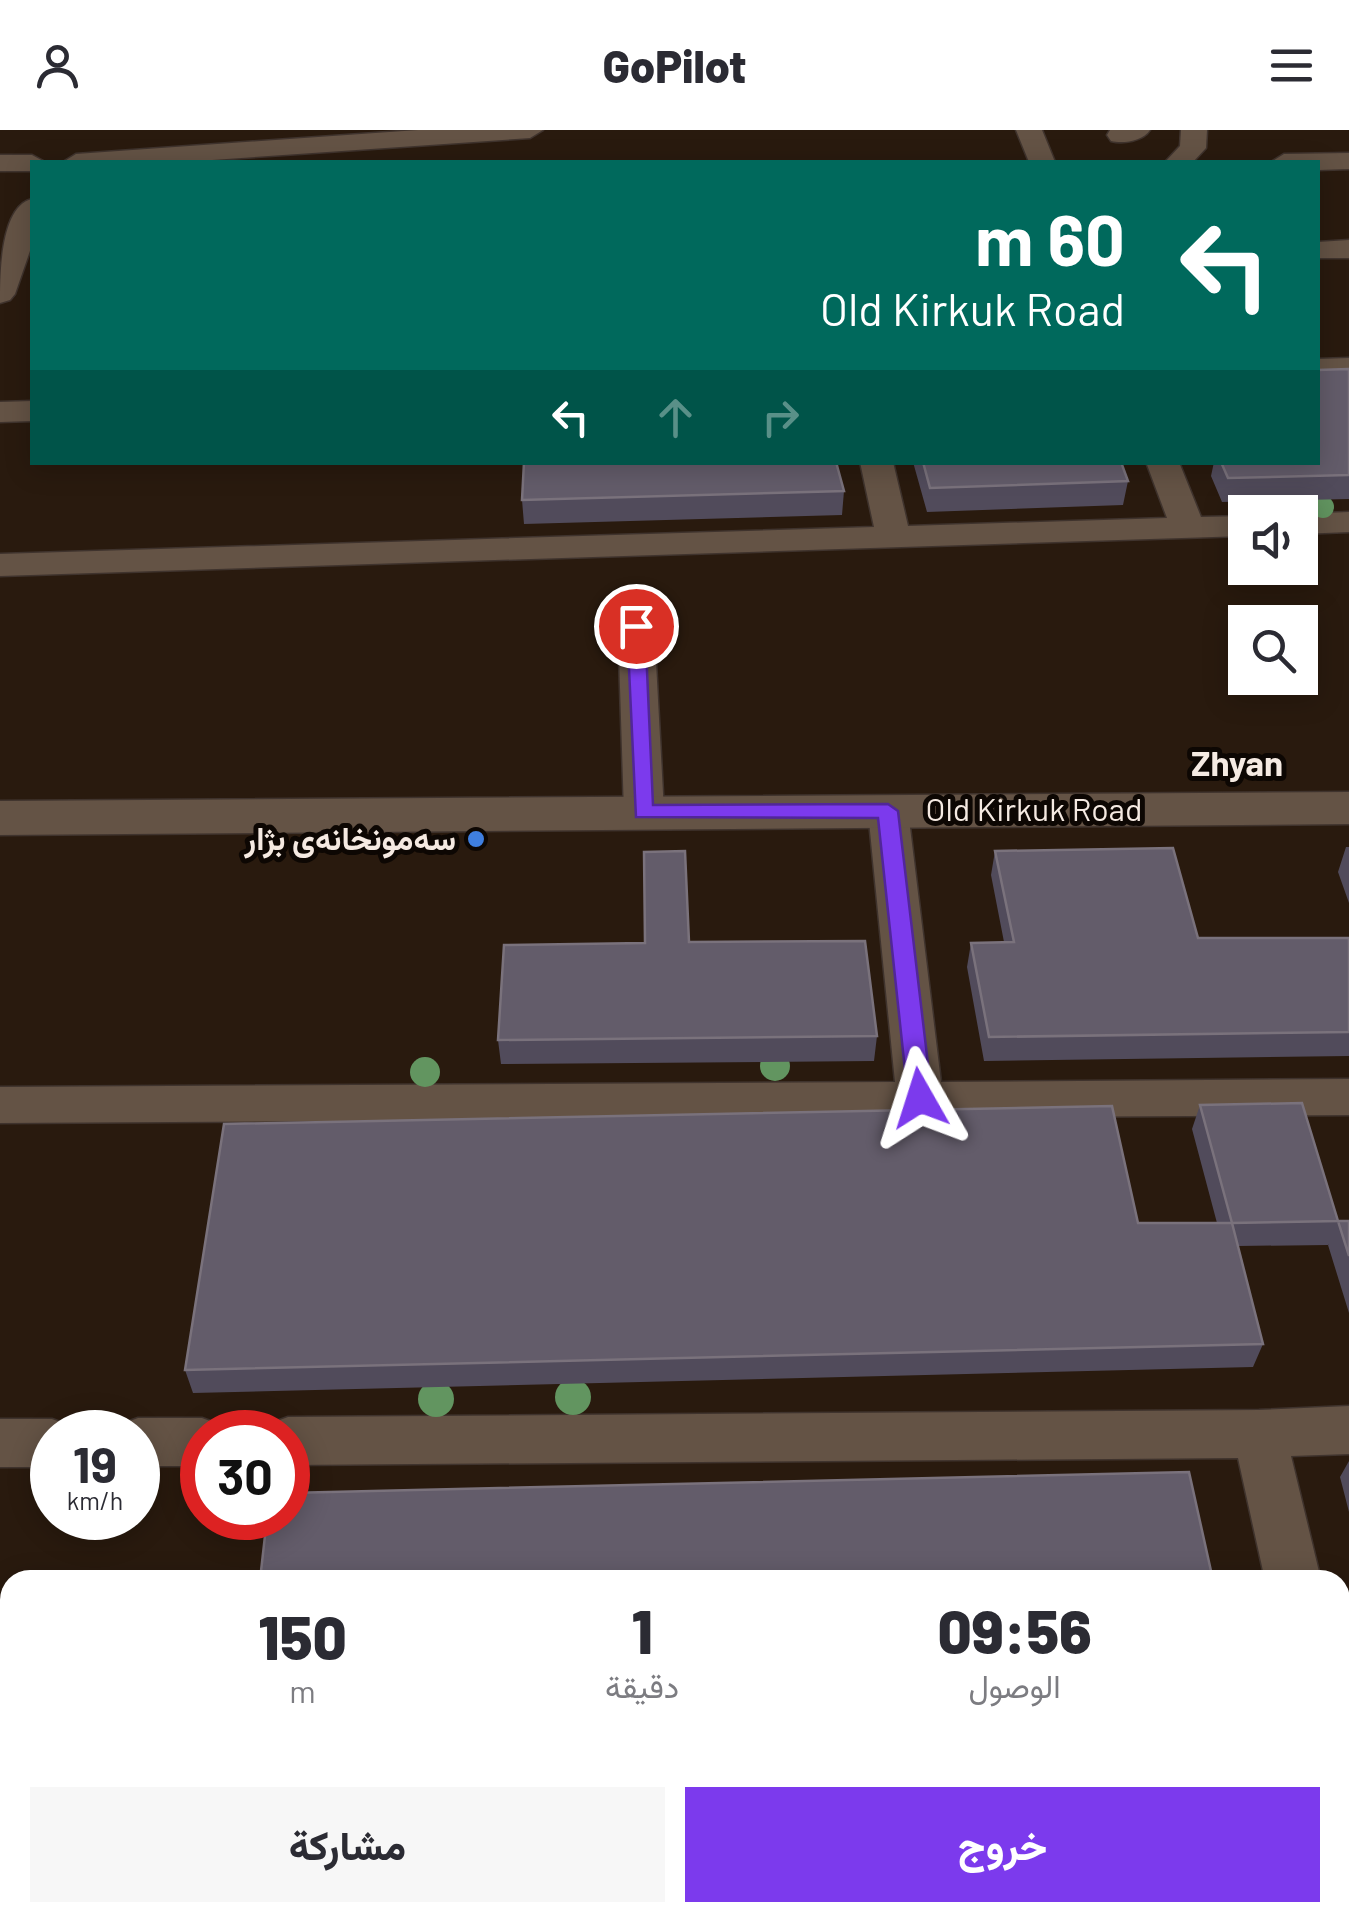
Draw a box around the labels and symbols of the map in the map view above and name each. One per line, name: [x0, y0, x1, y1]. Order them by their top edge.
pin: [594, 584, 679, 669]
district label: Zhyan: [1191, 741, 1283, 783]
street label: Old Kirkuk Road: [926, 789, 1142, 827]
place label: سەمونخانەی بژار: [244, 818, 456, 859]
marker: سەمونخانەی بژار: [465, 828, 487, 850]
position arrow: [868, 1046, 972, 1150]
speed limit sign: 30: [180, 1410, 310, 1540]

